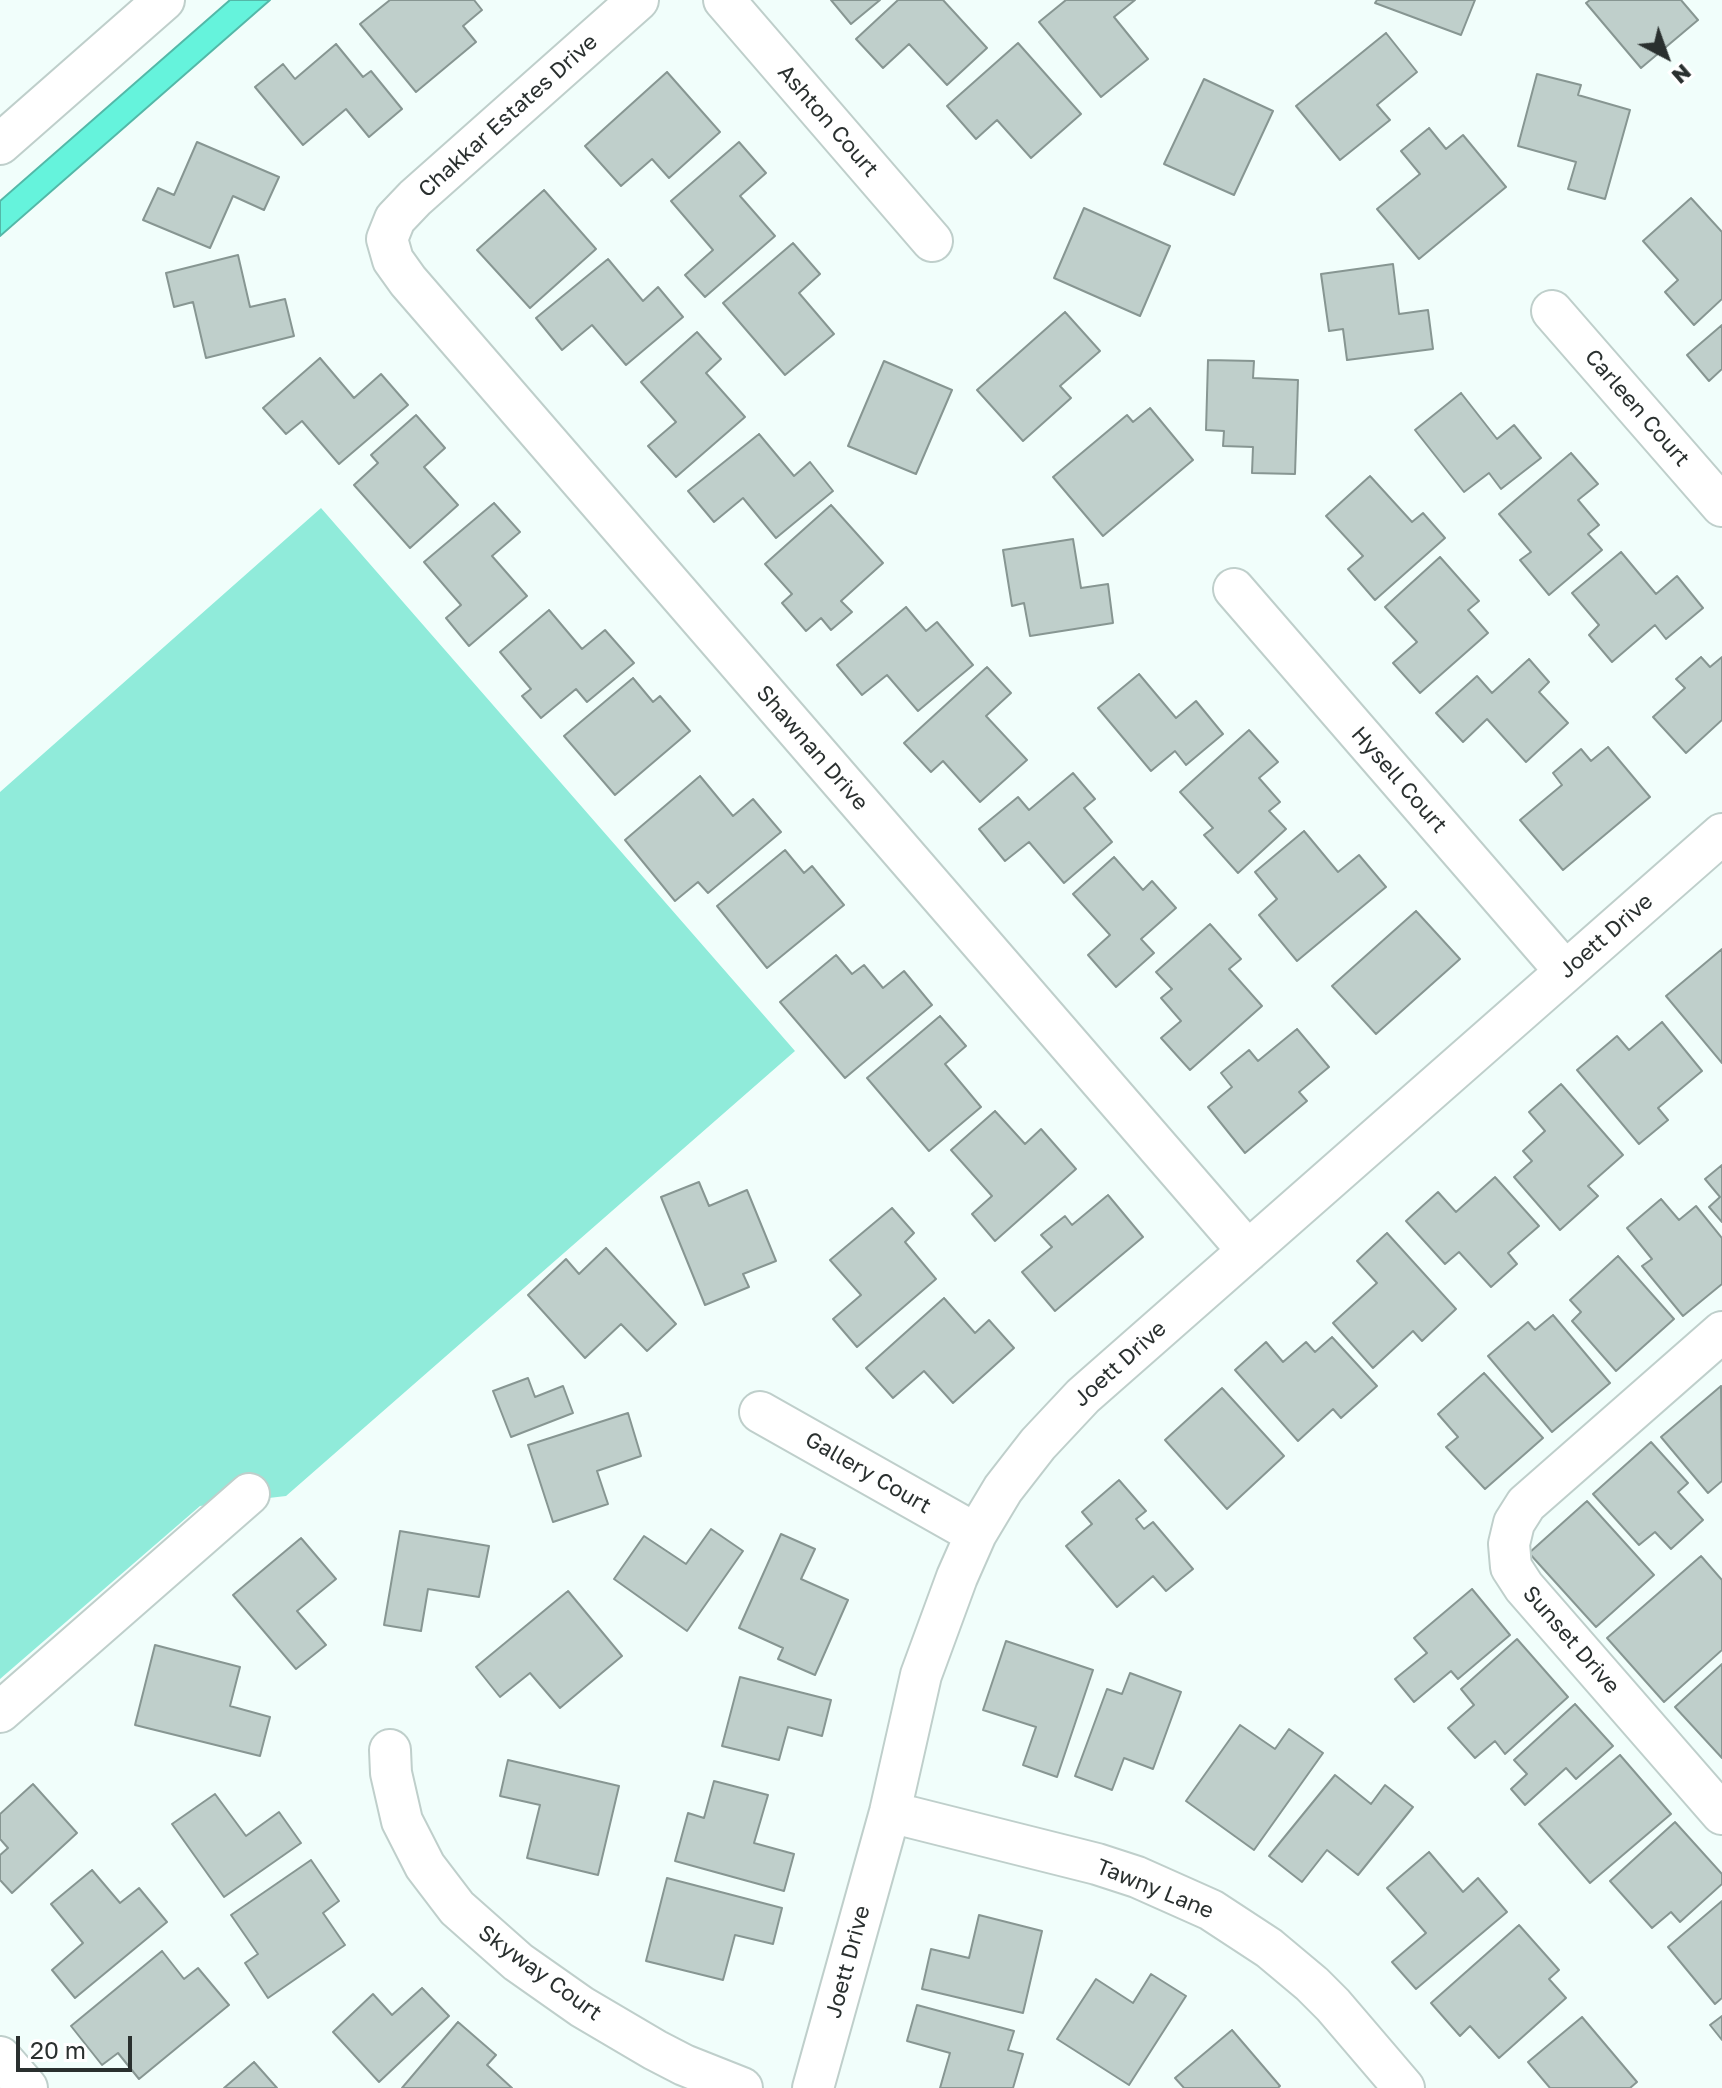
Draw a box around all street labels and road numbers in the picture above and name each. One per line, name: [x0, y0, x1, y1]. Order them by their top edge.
street label: Chakkar Estates Drive: [413, 29, 603, 203]
street label: Ashton Court: [772, 60, 884, 182]
street label: Carleen Court: [1579, 344, 1695, 472]
street label: Shawnan Drive: [750, 680, 874, 816]
street label: Hysell Court: [1346, 721, 1452, 839]
street label: Joett Drive: [1554, 888, 1658, 984]
street label: Joett Drive: [1068, 1316, 1172, 1412]
street label: Gallery Court: [800, 1426, 936, 1520]
street label: Sunset Drive: [1517, 1581, 1625, 1699]
street label: Tawny Lane: [1093, 1854, 1217, 1924]
street label: Joett Drive: [820, 1903, 876, 2021]
street label: Skyway Court: [473, 1919, 607, 2027]

